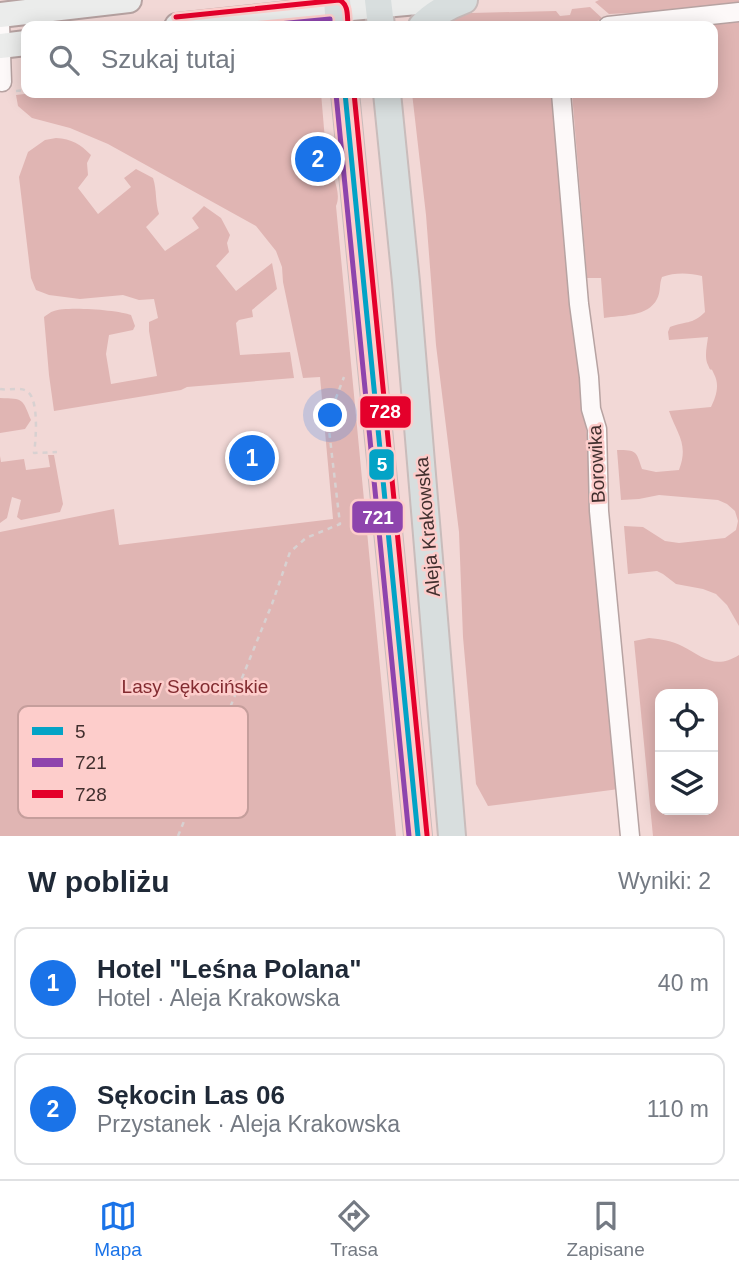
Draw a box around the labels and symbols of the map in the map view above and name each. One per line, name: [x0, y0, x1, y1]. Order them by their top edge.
pin: 2: [295, 133, 341, 185]
line badge: 728: [359, 395, 412, 429]
your location: [313, 398, 347, 432]
text: 728: [369, 401, 401, 422]
street label: Borowika: [584, 424, 609, 504]
pin: 1: [229, 432, 275, 484]
line badge: 5: [368, 448, 395, 481]
text: 5: [377, 454, 388, 475]
street label: Aleja Krakowska: [411, 456, 444, 598]
line badge: 721: [351, 500, 404, 534]
text: 721: [362, 507, 394, 528]
park label: Lasy Sękocińskie: [122, 676, 268, 697]
legend: [18, 706, 248, 818]
text: 5: [75, 721, 86, 742]
text: 721: [75, 752, 107, 773]
text: 728: [75, 784, 107, 805]

